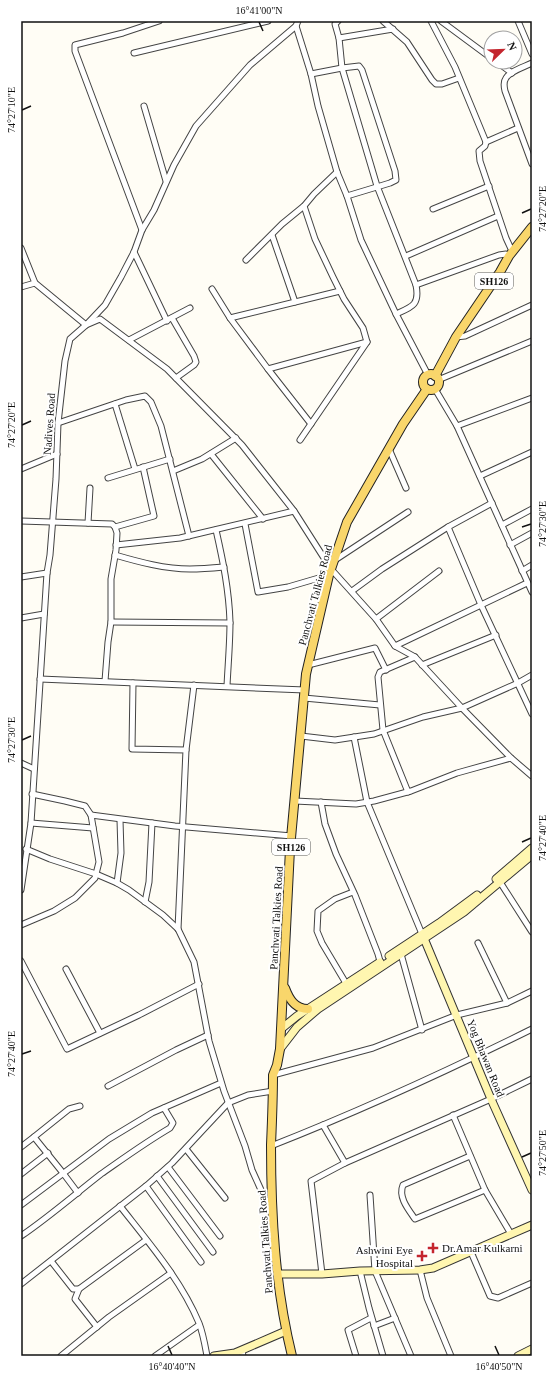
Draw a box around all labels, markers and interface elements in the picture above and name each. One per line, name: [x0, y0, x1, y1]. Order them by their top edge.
text: 16°41'00"N: [235, 5, 283, 16]
north arrow: [483, 30, 523, 70]
text: N: [505, 40, 519, 52]
text: 74°27'10"E: [6, 87, 17, 133]
text: 74°27'20"E: [537, 186, 548, 232]
road number: SH126: [475, 273, 513, 289]
street label: Nadives Road: [41, 392, 57, 455]
text: 74°27'20"E: [6, 402, 17, 448]
text: 74°27'30"E: [537, 501, 548, 547]
street label: Panchvati Talkies Road: [296, 543, 334, 647]
text: 74°27'30"E: [6, 717, 17, 763]
text: 74°27'40"E: [537, 815, 548, 861]
road number: SH126: [272, 839, 310, 855]
street label: Panchvati Talkies Road: [267, 866, 285, 970]
street label: Yog Bhawan Road: [465, 1017, 507, 1099]
text: 74°27'40"E: [6, 1031, 17, 1077]
text: 74°27'50"E: [537, 1130, 548, 1176]
street label: Panchvati Talkies Road: [255, 1189, 275, 1294]
marker: Dr.Amar Kulkarni: [427, 1242, 439, 1254]
place label: Dr.Amar Kulkarni: [442, 1242, 523, 1254]
place label: Ashwini Eye Hospital: [356, 1244, 413, 1269]
marker: Ashwini Eye Hospital: [416, 1250, 428, 1262]
text: 16°40'40"N: [148, 1361, 196, 1372]
text: 16°40'50"N: [475, 1361, 523, 1372]

